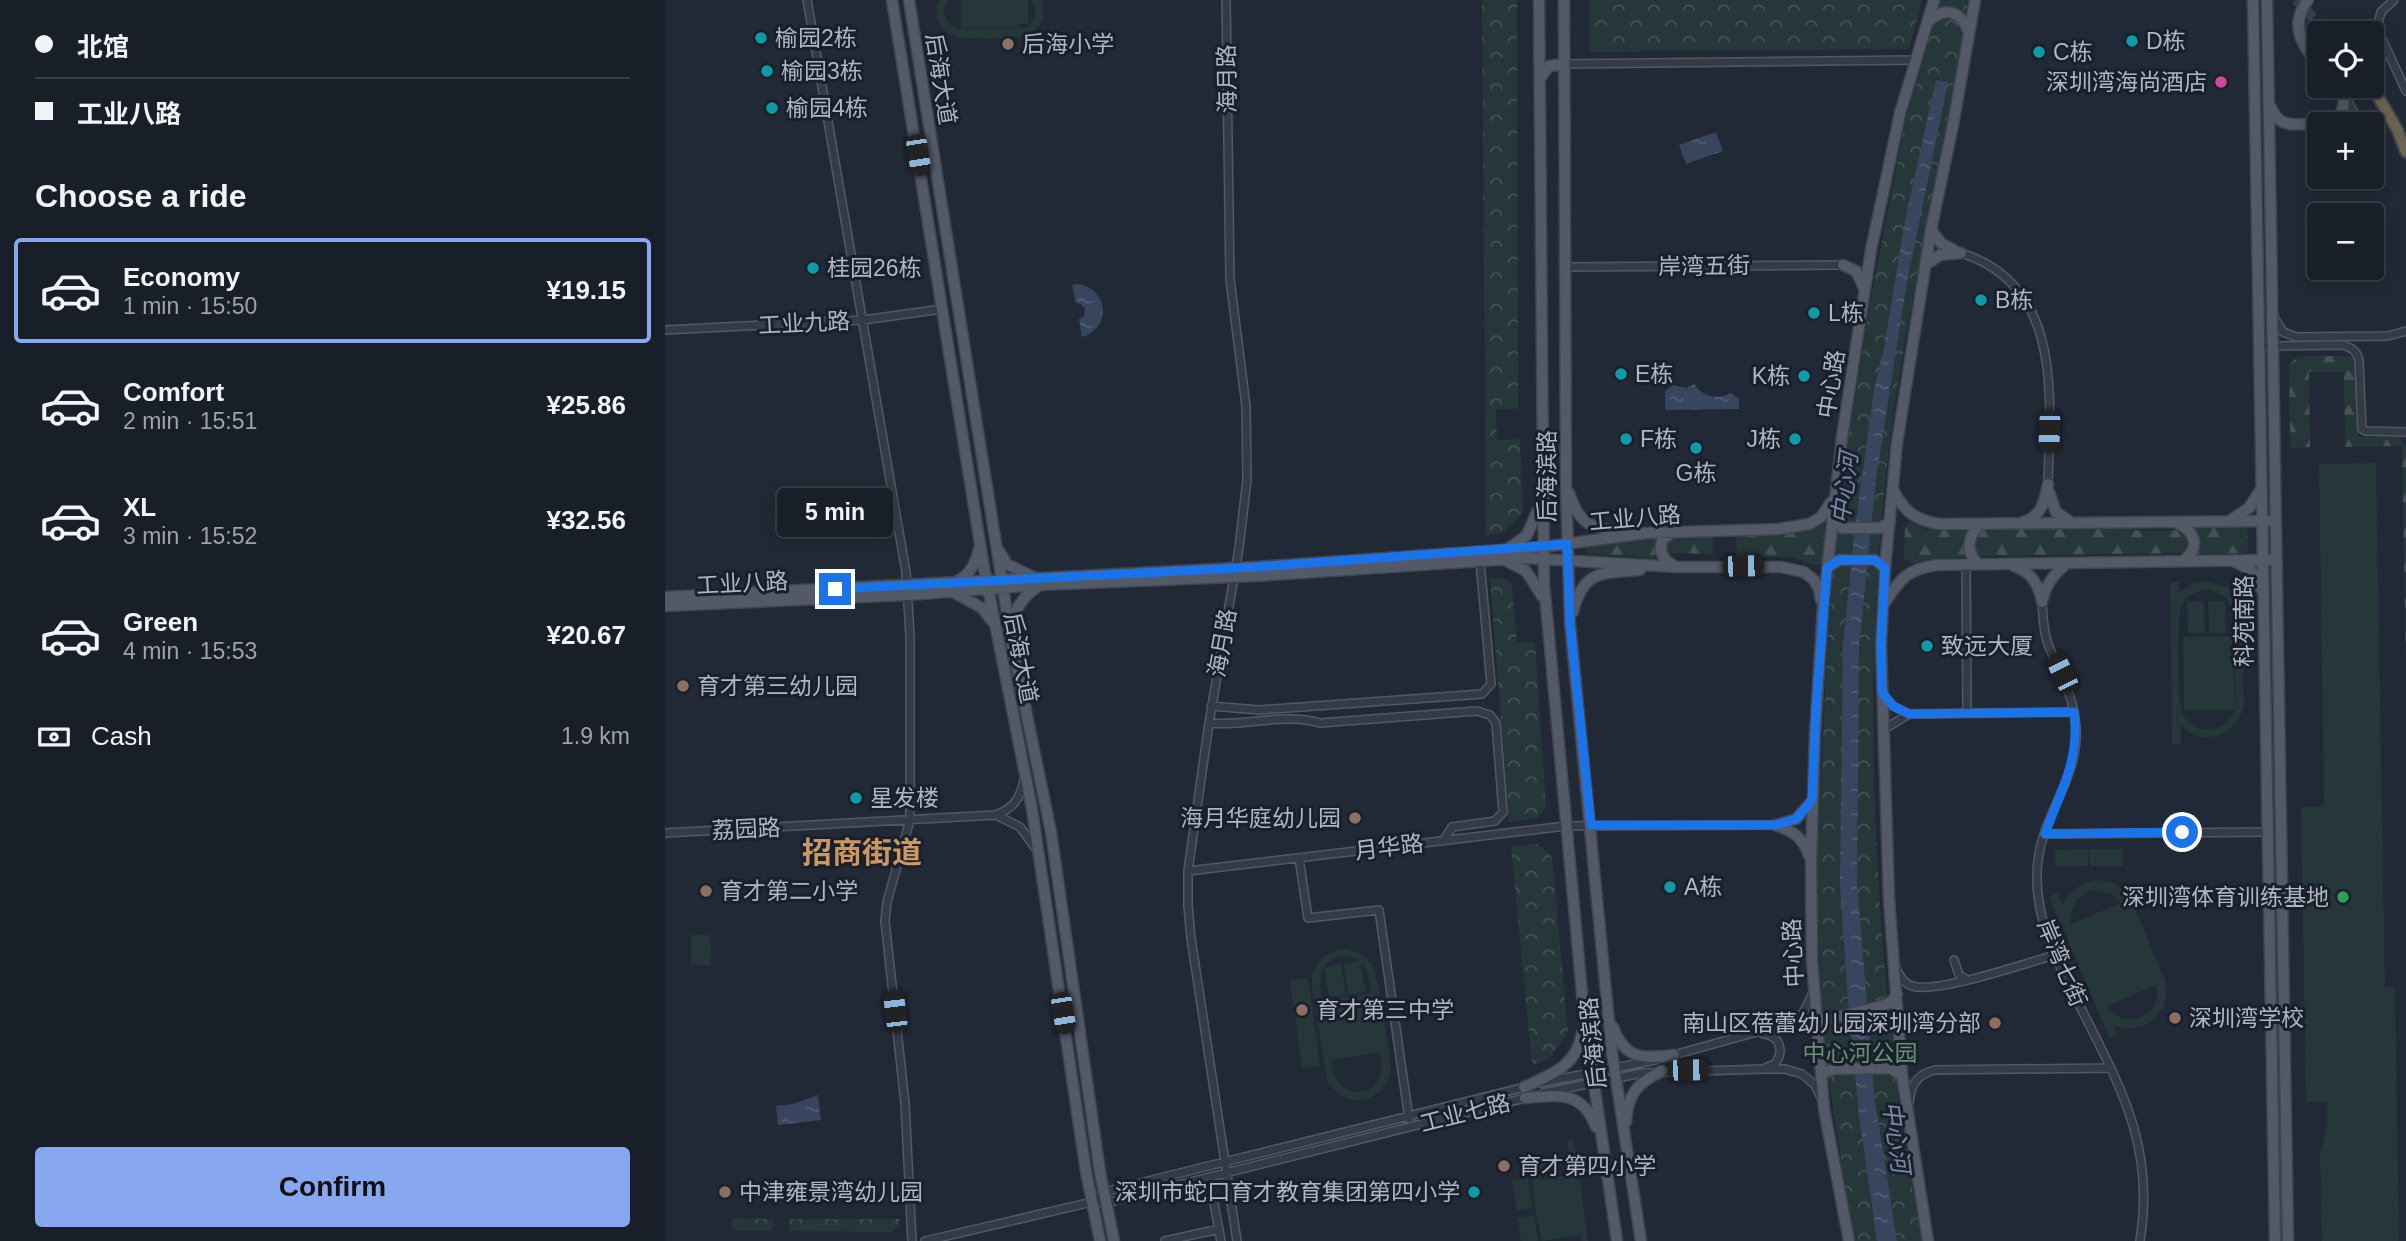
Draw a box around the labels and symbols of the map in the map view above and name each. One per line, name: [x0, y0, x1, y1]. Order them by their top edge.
place label: 榆园2栋: [775, 25, 857, 51]
place label: D栋: [2146, 28, 2186, 54]
marker: 榆园2栋: [753, 30, 769, 46]
place label: 后海小学: [1022, 31, 1114, 57]
street label: 后海大道: [921, 32, 961, 126]
marker: D栋: [2124, 33, 2140, 49]
marker: 后海小学: [1000, 36, 1016, 52]
place label: C栋: [2053, 39, 2093, 65]
street label: 海月路: [1213, 44, 1241, 114]
marker: C栋: [2031, 44, 2047, 60]
place label: 榆园3栋: [781, 58, 863, 84]
marker: 榆园3栋: [759, 63, 775, 79]
place label: 深圳湾海尚酒店: [2046, 69, 2207, 95]
marker: 深圳湾海尚酒店: [2213, 74, 2229, 90]
place label: 榆园4栋: [786, 95, 868, 121]
marker: 榆园4栋: [764, 100, 780, 116]
car: [905, 133, 932, 177]
street label: 岸湾五街: [1658, 252, 1750, 280]
place label: 桂园26栋: [827, 255, 922, 281]
marker: 桂园26栋: [805, 260, 821, 276]
place label: B栋: [1995, 287, 2033, 313]
marker: B栋: [1973, 292, 1989, 308]
place label: L栋: [1828, 300, 1864, 326]
marker: L栋: [1806, 305, 1822, 321]
street label: 工业九路: [757, 308, 851, 338]
street label: 中心路: [1813, 348, 1849, 420]
place label: E栋: [1635, 361, 1673, 387]
place label: K栋: [1752, 363, 1790, 389]
marker: E栋: [1613, 366, 1629, 382]
marker: K栋: [1796, 368, 1812, 384]
car: [2038, 410, 2061, 452]
place label: F栋: [1640, 426, 1677, 452]
place label: J栋: [1747, 426, 1781, 452]
street label: 后海滨路: [1534, 430, 1560, 522]
marker: F栋: [1618, 431, 1634, 447]
marker: J栋: [1787, 431, 1803, 447]
marker: G栋: [1688, 440, 1704, 456]
water label: 中心河: [1827, 447, 1863, 525]
place label: G栋: [1676, 460, 1716, 486]
callout: 5 min: [777, 488, 893, 536]
street label: 工业八路: [1588, 501, 1682, 535]
car: [1722, 555, 1765, 577]
street label: 工业八路: [695, 568, 789, 598]
route end: [819, 573, 851, 605]
street label: 科苑南路: [2231, 575, 2257, 667]
street label: 海月路: [1203, 607, 1241, 679]
street label: 后海大道: [999, 610, 1043, 706]
place label: 致远大厦: [1941, 633, 2033, 659]
marker: 致远大厦: [1919, 638, 1935, 654]
car: [2044, 650, 2081, 696]
place label: 育才第三幼儿园: [697, 673, 858, 699]
marker: 育才第三幼儿园: [675, 678, 691, 694]
place label: 星发楼: [870, 785, 939, 811]
marker: 星发楼: [848, 790, 864, 806]
place label: 海月华庭幼儿园: [1180, 805, 1341, 831]
marker: 海月华庭幼儿园: [1347, 810, 1363, 826]
street label: 荔园路: [711, 814, 781, 844]
route start: [2166, 816, 2198, 848]
street label: 月华路: [1353, 830, 1425, 864]
district label: 招商街道: [802, 836, 922, 869]
place label: A栋: [1684, 874, 1722, 900]
place label: 育才第二小学: [720, 878, 858, 904]
marker: A栋: [1662, 879, 1678, 895]
marker: 育才第二小学: [698, 883, 714, 899]
place label: 深圳湾体育训练基地: [2122, 884, 2329, 910]
marker: 深圳湾体育训练基地: [2335, 889, 2351, 905]
street label: 岸湾七街: [2032, 916, 2092, 1010]
street label: 中心路: [1778, 918, 1808, 988]
car: [883, 989, 908, 1033]
car: [1050, 991, 1077, 1035]
street label: 后海滨路: [1575, 996, 1611, 1090]
place label: 育才第三中学: [1316, 997, 1454, 1023]
marker: 育才第三中学: [1294, 1002, 1310, 1018]
place label: 深圳湾学校: [2189, 1005, 2304, 1031]
place label: 南山区蓓蕾幼儿园深圳湾分部: [1682, 1010, 1981, 1036]
marker: 深圳湾学校: [2167, 1010, 2183, 1026]
marker: 南山区蓓蕾幼儿园深圳湾分部: [1987, 1015, 2003, 1031]
park label: 中心河公园: [1803, 1040, 1918, 1066]
car: [1667, 1059, 1710, 1081]
street label: 工业七路: [1417, 1089, 1513, 1137]
water label: 中心河: [1878, 1099, 1915, 1178]
place label: 育才第四小学: [1518, 1153, 1656, 1179]
marker: 育才第四小学: [1496, 1158, 1512, 1174]
place label: 中津雍景湾幼儿园: [739, 1179, 923, 1205]
place label: 深圳市蛇口育才教育集团第四小学: [1115, 1179, 1460, 1205]
marker: 中津雍景湾幼儿园: [717, 1184, 733, 1200]
marker: 深圳市蛇口育才教育集团第四小学: [1466, 1184, 1482, 1200]

